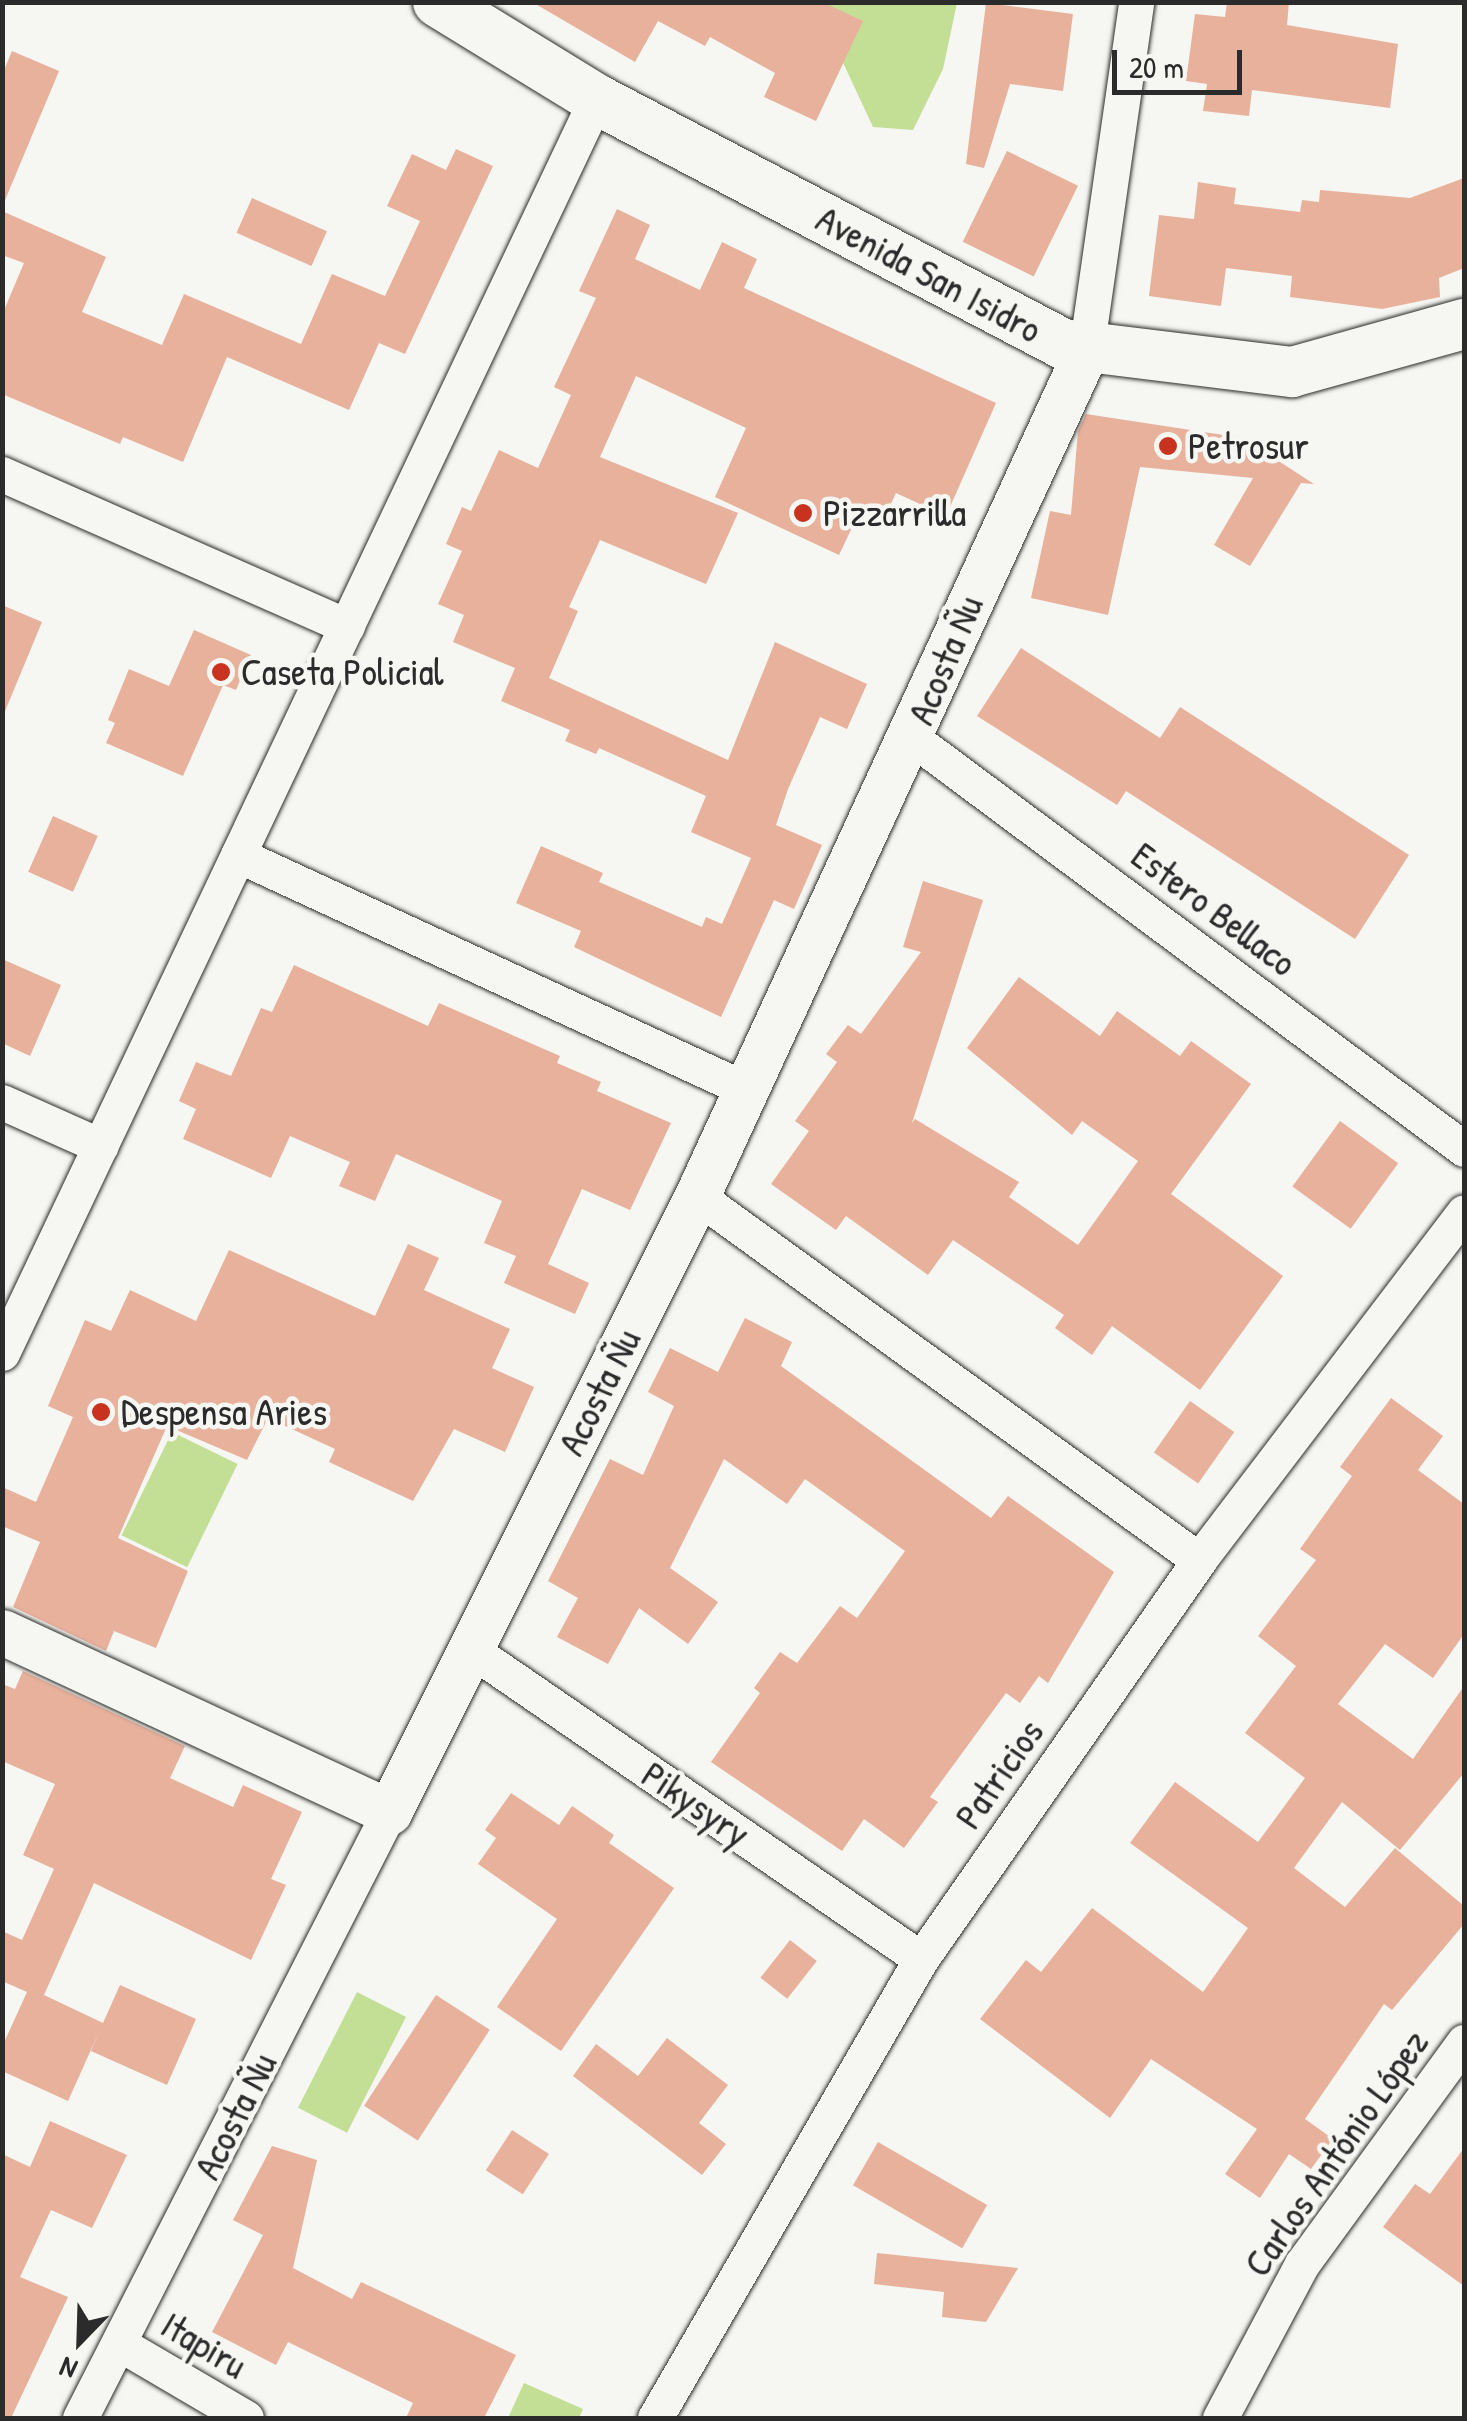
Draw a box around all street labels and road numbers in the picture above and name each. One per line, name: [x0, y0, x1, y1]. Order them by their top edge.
street label: Avenida San Isidro: [809, 196, 1049, 352]
street label: Acosta Ñu: [898, 589, 992, 731]
street label: Estero Bellaco: [1123, 832, 1305, 986]
street label: Acosta Ñu: [548, 1321, 650, 1463]
street label: Patricios: [945, 1711, 1053, 1837]
street label: Pikysyry: [633, 1752, 759, 1856]
street label: Carlos António López: [1234, 2021, 1438, 2285]
street label: Acosta Ñu: [184, 2045, 286, 2187]
street label: Itapiru: [153, 2302, 255, 2388]

